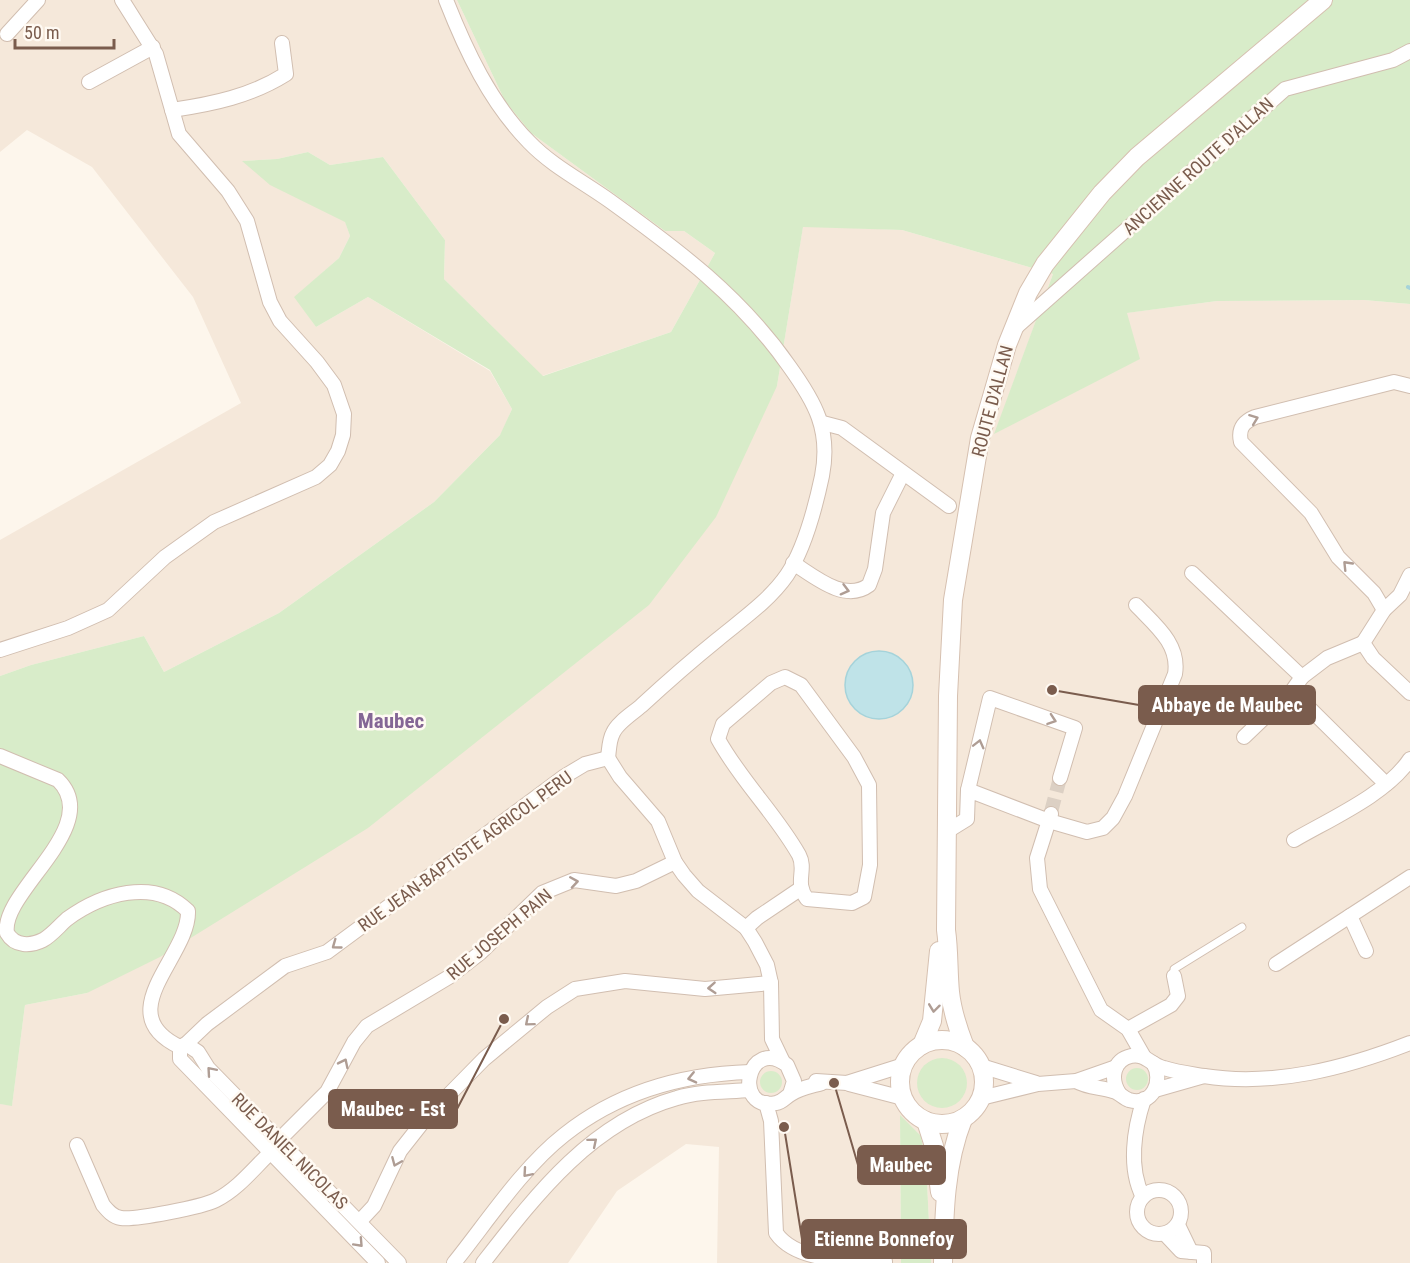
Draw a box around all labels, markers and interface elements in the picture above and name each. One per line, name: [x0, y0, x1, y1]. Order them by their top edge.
scale bar: [15, 12, 114, 50]
text: 50 m: [24, 22, 59, 43]
street label: ANCIENNE ROUTE D'ALLAN: [1118, 93, 1278, 239]
street label: ROUTE D'ALLAN: [967, 343, 1017, 459]
one-way arrow: [1249, 413, 1259, 426]
one-way arrow: [1343, 562, 1354, 573]
one-way arrow: [839, 583, 850, 595]
callout: Abbaye de Maubec: [1139, 686, 1315, 724]
text: Abbaye de Maubec: [1151, 693, 1303, 717]
district label: Maubec: [358, 709, 424, 733]
one-way arrow: [1046, 712, 1057, 725]
one-way arrow: [972, 739, 985, 749]
street label: RUE JEAN-BAPTISTE AGRICOL PERU: [354, 766, 576, 936]
one-way arrow: [569, 876, 579, 888]
street label: RUE JOSEPH PAIN: [442, 884, 556, 984]
one-way arrow: [332, 938, 343, 949]
one-way arrow: [708, 981, 717, 994]
one-way arrow: [928, 1003, 941, 1012]
one-way arrow: [525, 1014, 536, 1025]
one-way arrow: [336, 1059, 348, 1070]
one-way arrow: [208, 1067, 219, 1078]
one-way arrow: [687, 1070, 697, 1083]
street label: RUE DANIEL NICOLAS: [228, 1089, 352, 1213]
callout: Maubec - Est: [329, 1090, 457, 1128]
text: Maubec - Est: [341, 1097, 445, 1121]
one-way arrow: [586, 1138, 597, 1149]
callout: Maubec: [858, 1146, 945, 1184]
text: Maubec: [869, 1153, 933, 1177]
one-way arrow: [391, 1155, 403, 1166]
one-way arrow: [523, 1166, 534, 1177]
callout: Etienne Bonnefoy: [802, 1220, 966, 1258]
text: Etienne Bonnefoy: [814, 1227, 954, 1251]
one-way arrow: [352, 1236, 363, 1246]

